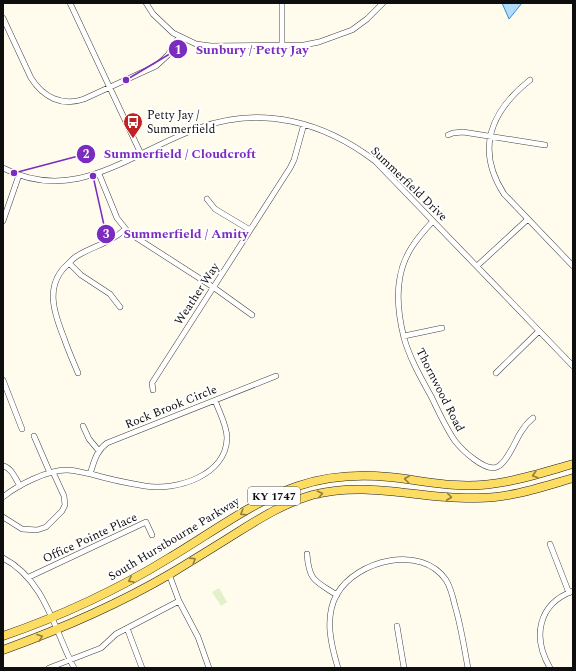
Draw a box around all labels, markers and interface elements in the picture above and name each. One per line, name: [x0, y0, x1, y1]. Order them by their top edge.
callout: Sunbury / Petty Jay: [168, 37, 316, 62]
text: Sunbury / Petty Jay: [196, 40, 309, 60]
text: 1: [175, 41, 181, 60]
place label: Petty Jay / Summerfield: [147, 106, 216, 139]
bus stop icon: Petty Jay / Summerfield: [122, 111, 144, 139]
callout: Summerfield / Cloudcroft: [76, 141, 264, 166]
street label: Summerfield Drive: [366, 142, 452, 226]
text: Summerfield / Cloudcroft: [104, 144, 256, 164]
text: 2: [83, 145, 90, 164]
callout: Summerfield / Amity: [96, 221, 257, 246]
text: Summerfield / Amity: [123, 224, 249, 244]
text: 3: [103, 225, 110, 244]
street label: Weather Way: [170, 258, 225, 329]
street label: Thornwood Road: [411, 345, 469, 436]
street label: Rock Brook Circle: [122, 380, 220, 434]
one-way arrow: [532, 470, 539, 479]
one-way arrow: [404, 475, 410, 484]
road number: KY 1747: [248, 487, 300, 505]
one-way arrow: [317, 490, 323, 498]
street label: South Hurstbourne Parkway: [105, 491, 244, 586]
one-way arrow: [446, 492, 452, 501]
street label: Office Pointe Place: [39, 508, 141, 568]
one-way arrow: [240, 508, 247, 516]
one-way arrow: [189, 557, 196, 564]
one-way arrow: [128, 575, 136, 583]
one-way arrow: [36, 633, 43, 641]

